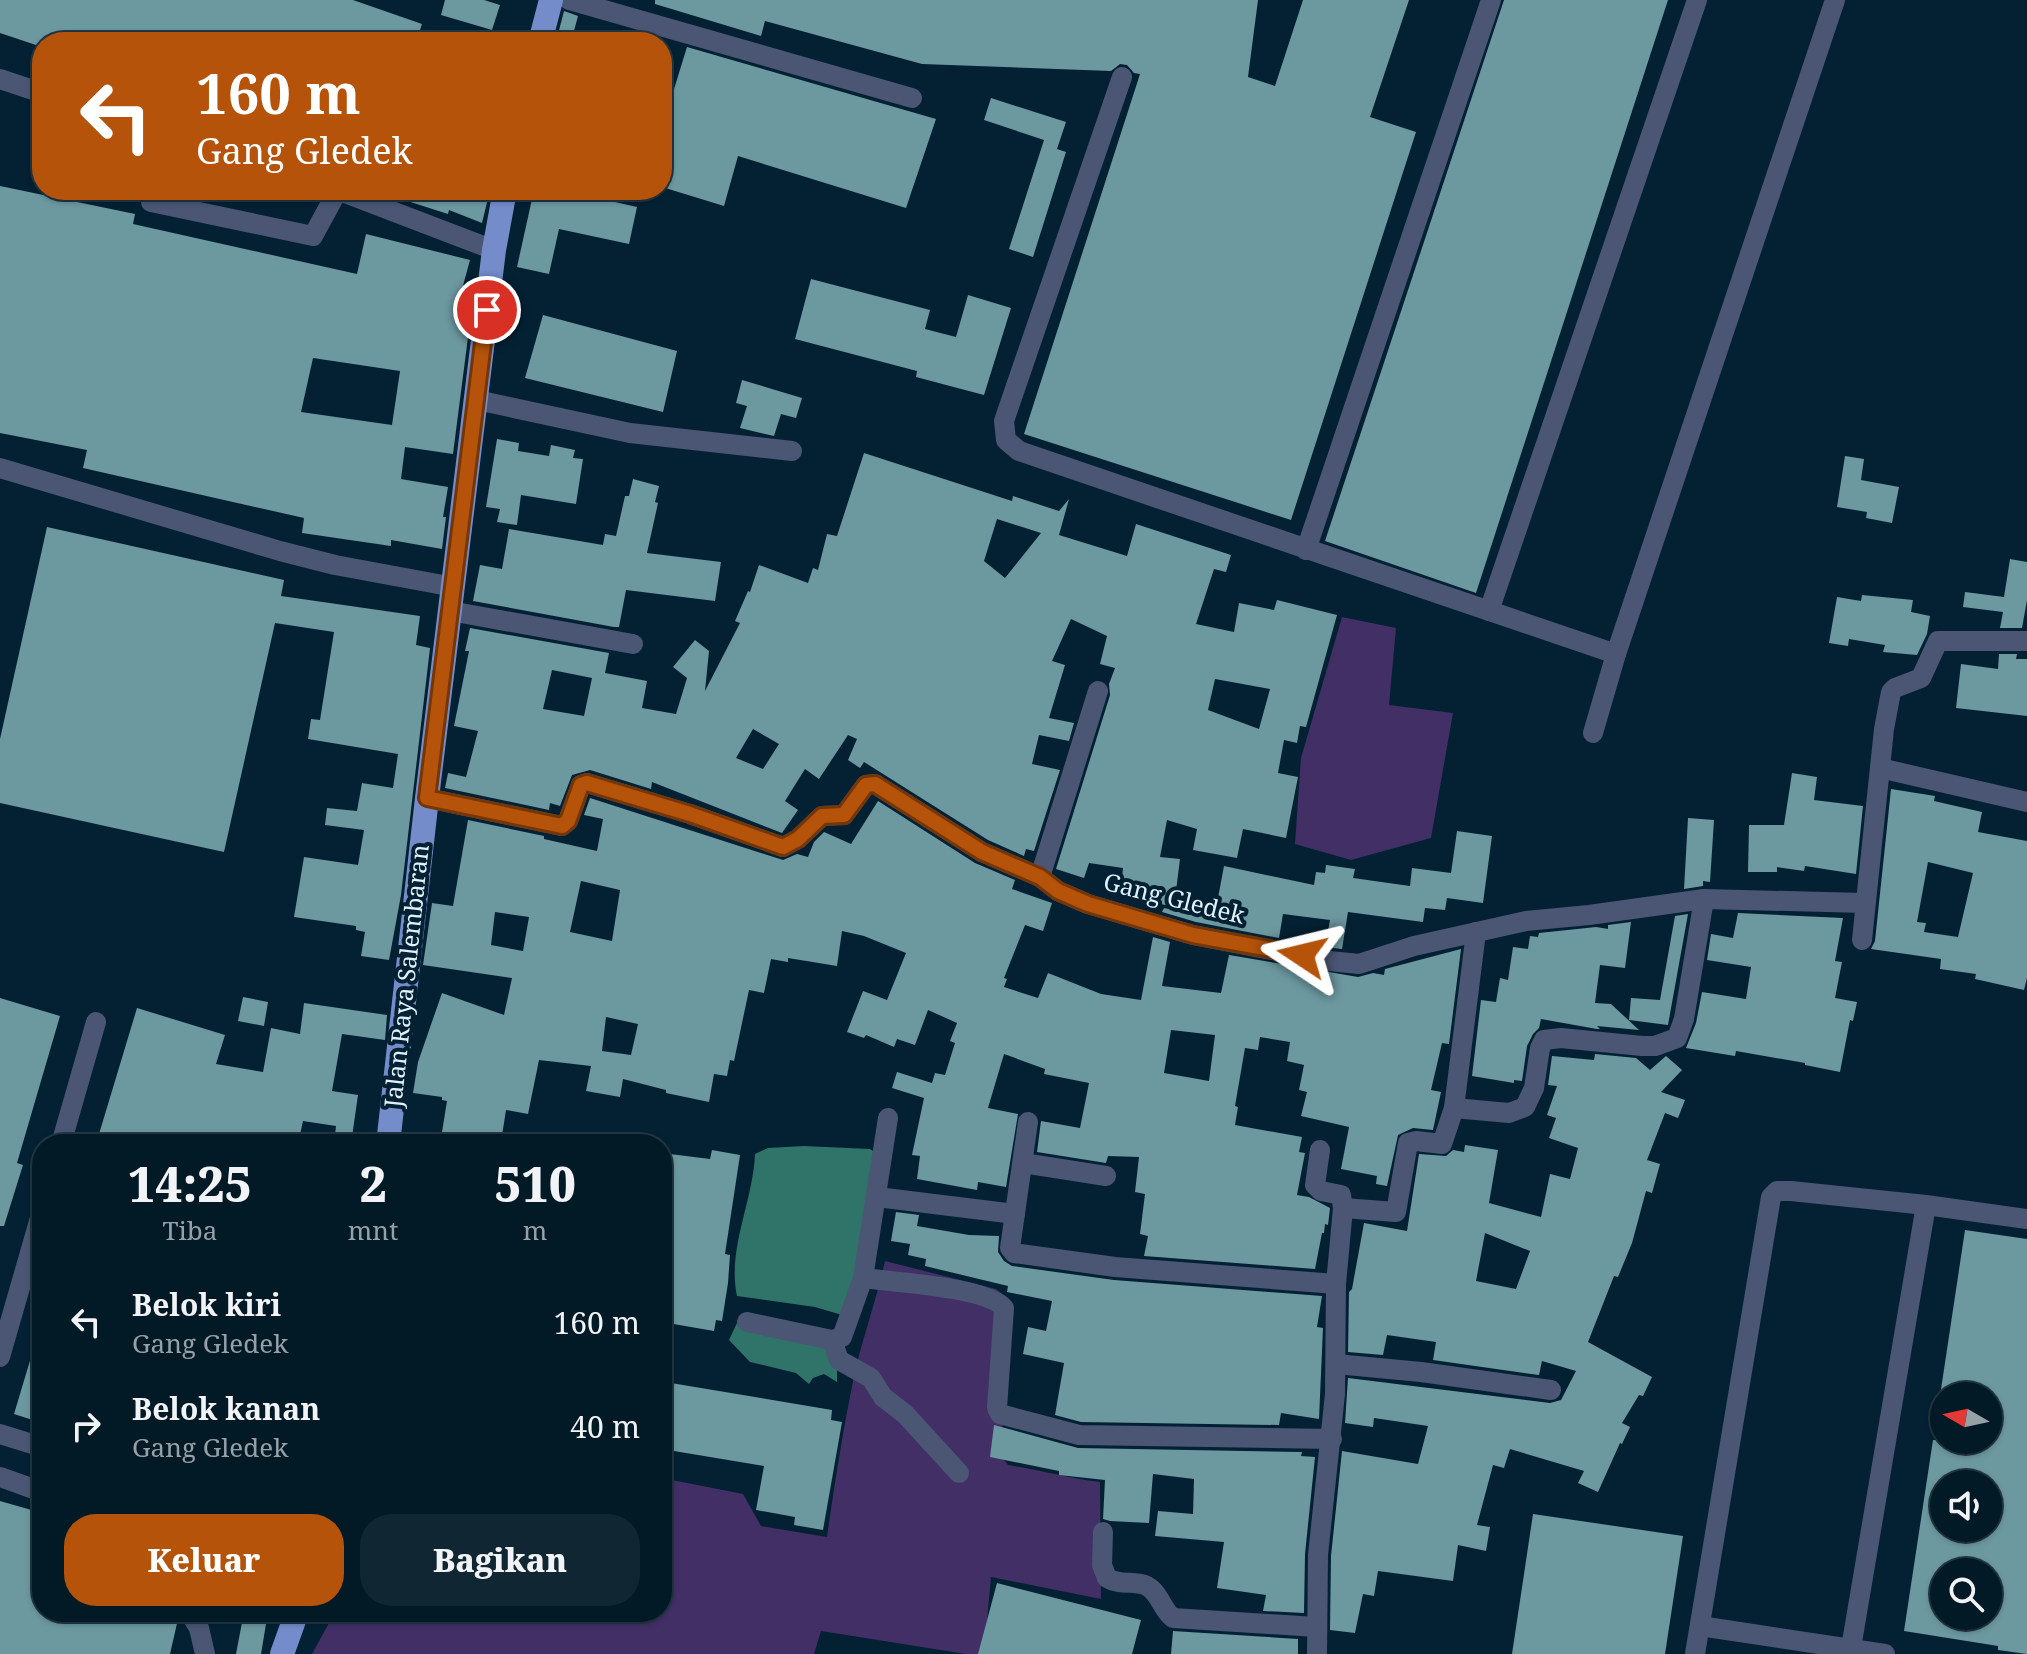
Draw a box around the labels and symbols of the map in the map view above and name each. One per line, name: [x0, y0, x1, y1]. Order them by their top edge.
pin: [453, 276, 521, 344]
street label: Jalan Raya Salembaran: [375, 843, 436, 1110]
street label: Gang Gledek: [1100, 864, 1249, 931]
position arrow: [1260, 913, 1344, 997]
north arrow: [1930, 1382, 2002, 1454]

